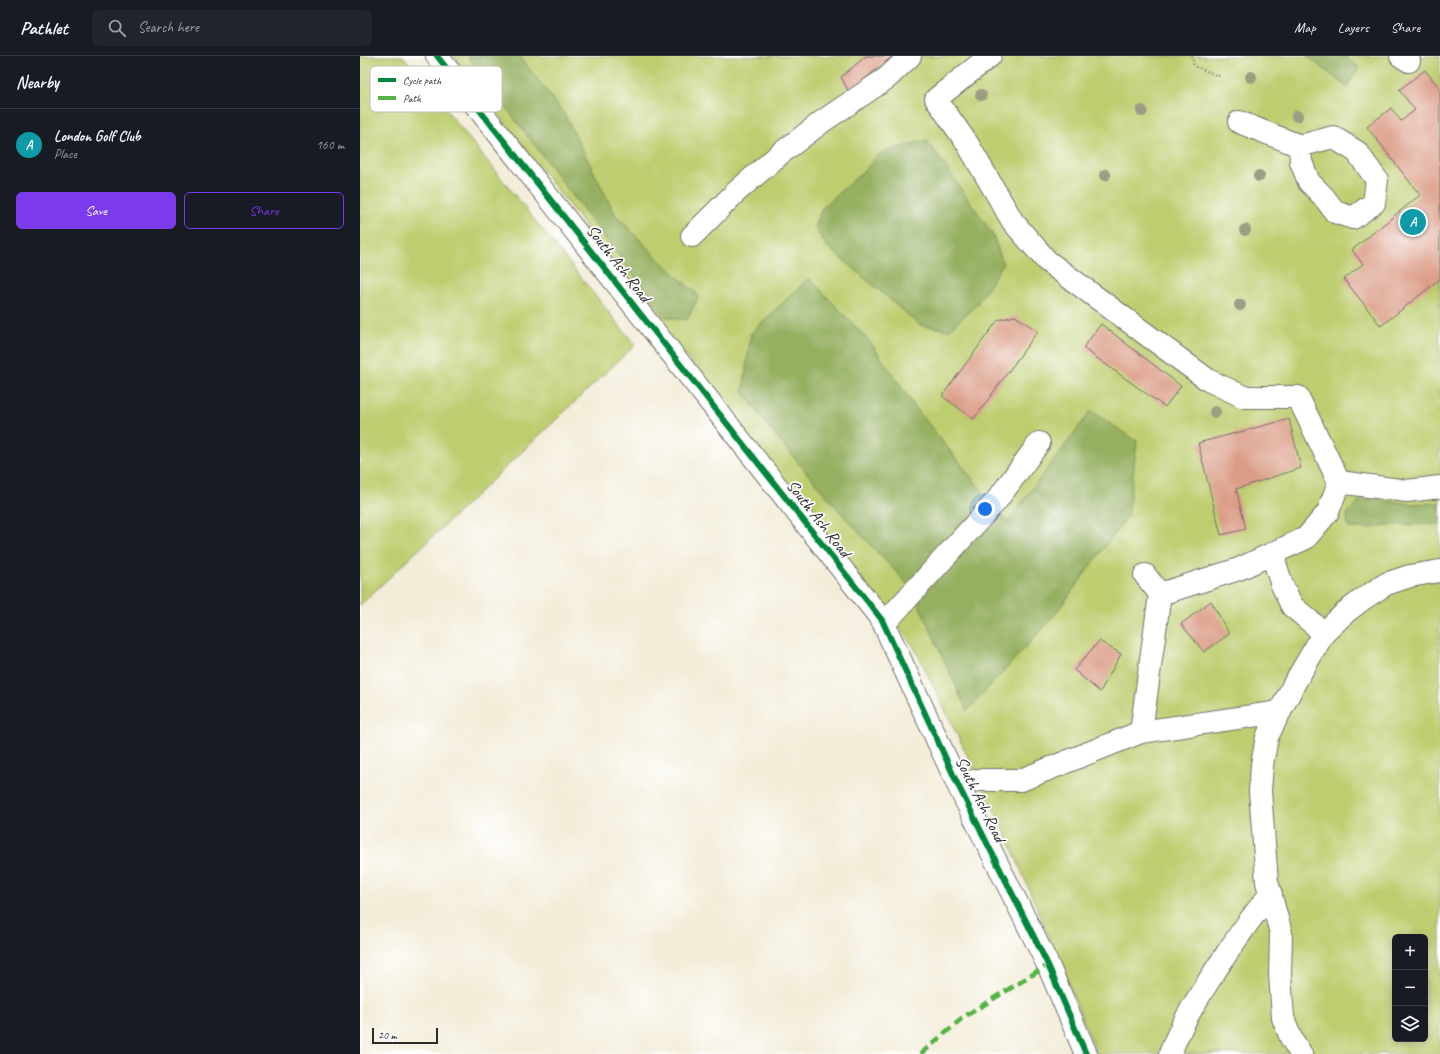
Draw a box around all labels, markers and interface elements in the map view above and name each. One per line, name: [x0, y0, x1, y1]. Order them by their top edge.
search box: [92, 10, 372, 46]
text: Pathlet: [20, 16, 68, 40]
icon: search: [106, 17, 128, 39]
text: Search here: [138, 18, 199, 37]
text: Map: [1294, 19, 1316, 36]
text: Layers: [1338, 19, 1369, 36]
text: Share: [1391, 19, 1420, 36]
legend: [370, 66, 502, 112]
text: Nearby: [16, 72, 59, 93]
text: Cycle path: [403, 73, 442, 87]
text: Path: [403, 91, 422, 105]
text: London Golf Club: [54, 127, 140, 146]
text: A: [26, 137, 32, 153]
text: 160 m: [316, 137, 344, 153]
text: Place: [54, 146, 77, 162]
button: Save: [16, 192, 176, 229]
button: Share: [184, 192, 344, 229]
pin: A: [1400, 207, 1426, 237]
street label: South Ash Road: [582, 220, 657, 309]
street label: South Ash Road: [782, 475, 857, 564]
your location: [975, 499, 995, 519]
street label: South Ash Road: [951, 753, 1012, 848]
map controls: [1392, 934, 1428, 1042]
button: +: [1392, 934, 1428, 970]
button: −: [1392, 970, 1428, 1006]
button: layers: [1392, 1006, 1428, 1042]
scale bar: [372, 1026, 438, 1045]
text: 20 m: [378, 1028, 397, 1042]

